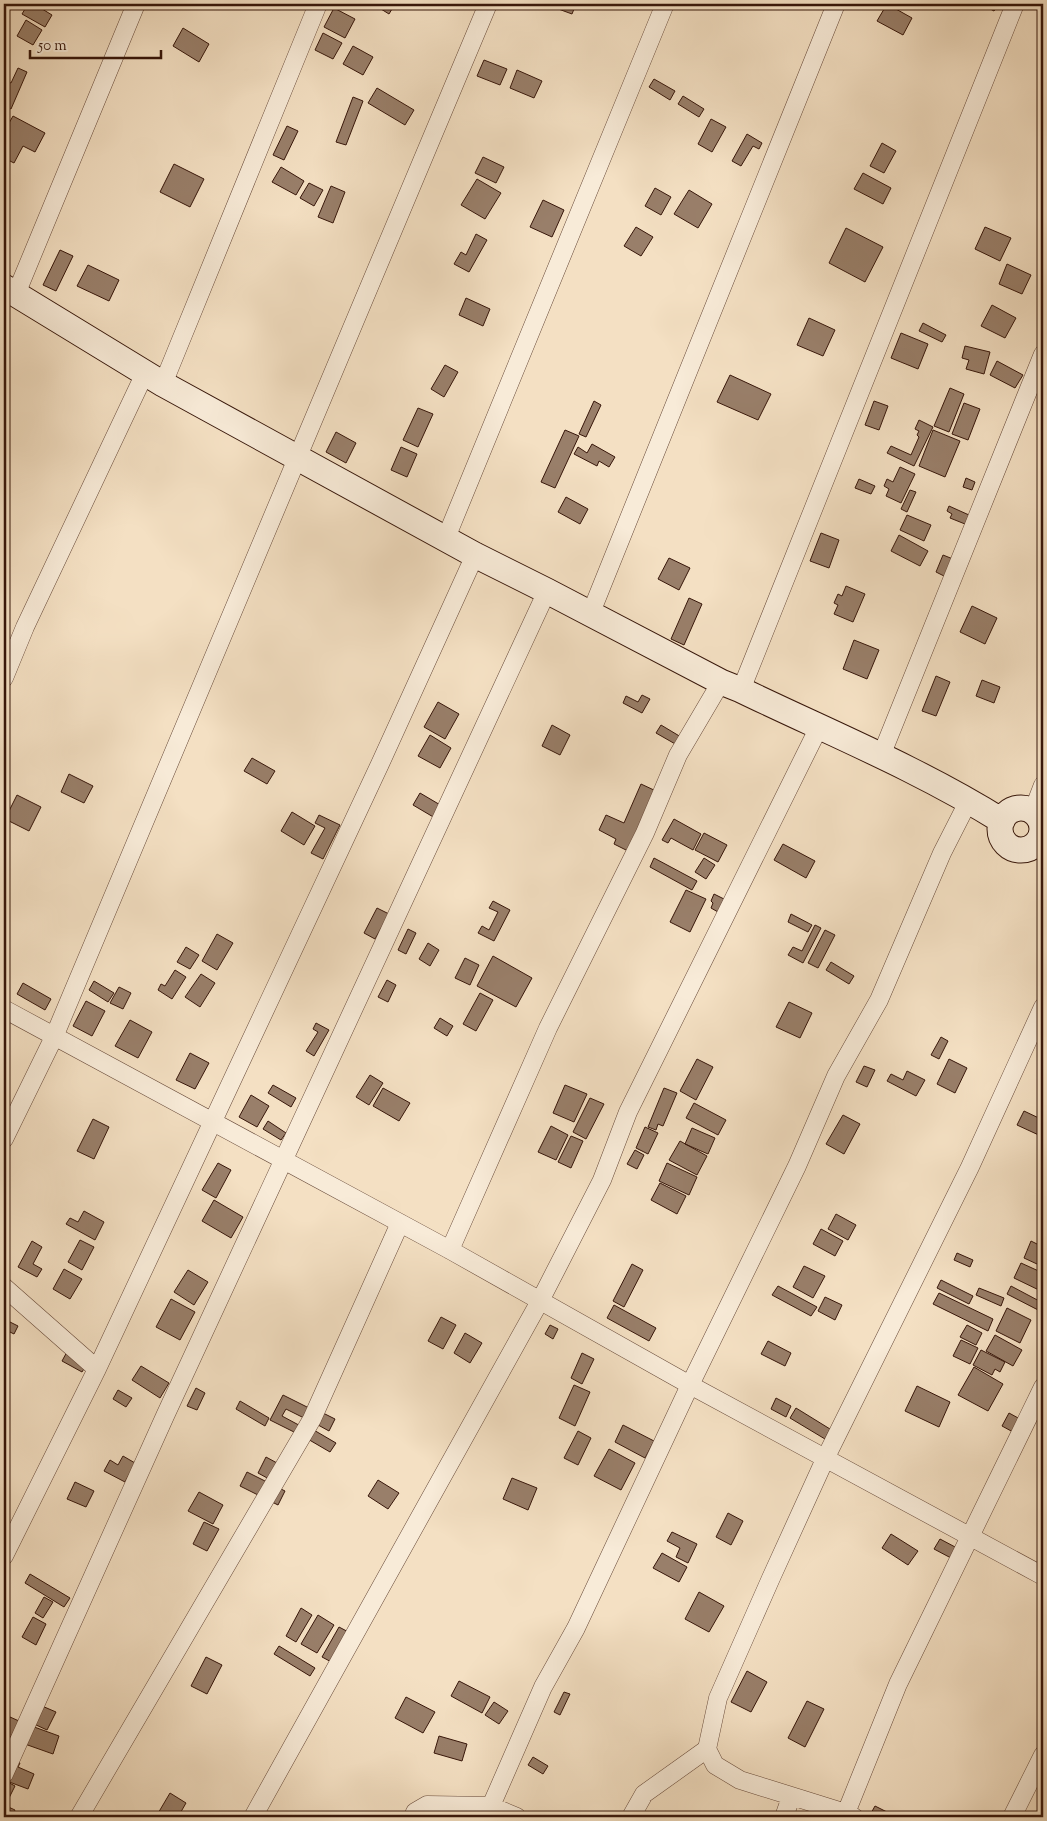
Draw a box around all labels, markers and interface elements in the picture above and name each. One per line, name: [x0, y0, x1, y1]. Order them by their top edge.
scale bar: [30, 28, 161, 60]
text: 50 m: [37, 36, 67, 57]

